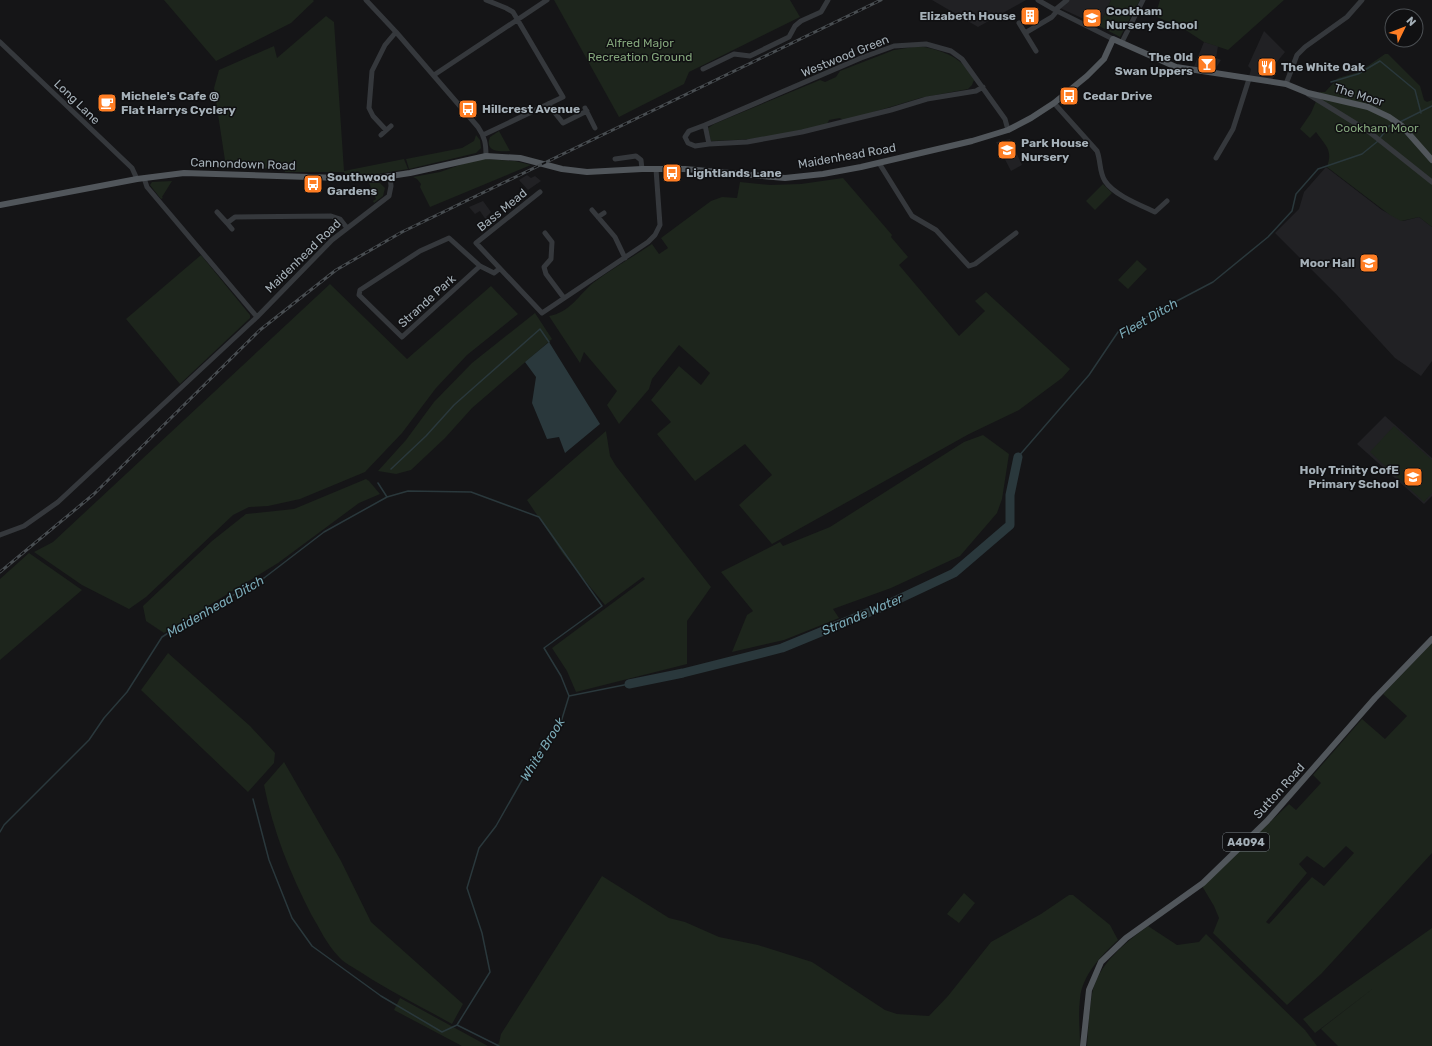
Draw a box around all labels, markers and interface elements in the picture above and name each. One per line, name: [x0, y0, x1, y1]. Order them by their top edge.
place label: Cookham Nursery School: [1106, 4, 1197, 32]
building icon: Elizabeth House: [1019, 5, 1041, 27]
school or university icon: Cookham Nursery School: [1081, 7, 1103, 29]
north arrow: [1384, 8, 1424, 48]
place label: Elizabeth House: [919, 9, 1016, 23]
text: N: [1403, 14, 1418, 29]
street label: Westwood Green: [799, 32, 891, 80]
park label: Alfred Major Recreation Ground: [588, 36, 692, 64]
place label: The Old Swan Uppers: [1115, 50, 1193, 78]
bar icon: The Old Swan Uppers: [1196, 53, 1218, 75]
restaurant icon: The White Oak: [1256, 56, 1278, 78]
place label: The White Oak: [1281, 60, 1365, 74]
street label: Long Lane: [51, 77, 103, 127]
street label: The Moor: [1332, 81, 1386, 109]
bus stop icon: Cedar Drive: [1058, 85, 1080, 107]
place label: Michele's Cafe @ Flat Harrys Cyclery: [121, 89, 236, 117]
place label: Cedar Drive: [1083, 89, 1152, 103]
cafe icon: Michele's Cafe @ Flat Harrys Cyclery: [96, 92, 118, 114]
bus stop icon: Hillcrest Avenue: [457, 98, 479, 120]
place label: Hillcrest Avenue: [482, 102, 580, 116]
park label: Cookham Moor: [1335, 121, 1419, 135]
place label: Park House Nursery: [1021, 136, 1089, 164]
school or university icon: Park House Nursery: [996, 139, 1018, 161]
street label: Maidenhead Road: [797, 140, 897, 172]
street label: Cannondown Road: [190, 155, 296, 173]
bus stop icon: Lightlands Lane: [661, 162, 683, 184]
place label: Lightlands Lane: [686, 166, 782, 180]
place label: Southwood Gardens: [327, 170, 395, 198]
bus stop icon: Southwood Gardens: [302, 173, 324, 195]
street label: Bass Mead: [474, 186, 530, 234]
street label: Maidenhead Road: [262, 216, 344, 296]
school or university icon: Moor Hall: [1358, 252, 1380, 274]
place label: Moor Hall: [1300, 256, 1355, 270]
street label: Strande Park: [395, 271, 459, 330]
water label: Fleet Ditch: [1116, 295, 1181, 341]
place label: Holy Trinity CofE Primary School: [1299, 463, 1399, 491]
school or university icon: Holy Trinity CofE Primary School: [1402, 466, 1424, 488]
water label: Maidenhead Ditch: [164, 572, 267, 640]
water label: Strande Water: [819, 590, 906, 638]
water label: White Brook: [517, 715, 568, 784]
street label: Sutton Road: [1251, 760, 1307, 822]
road number: A4094: [1223, 833, 1269, 851]

